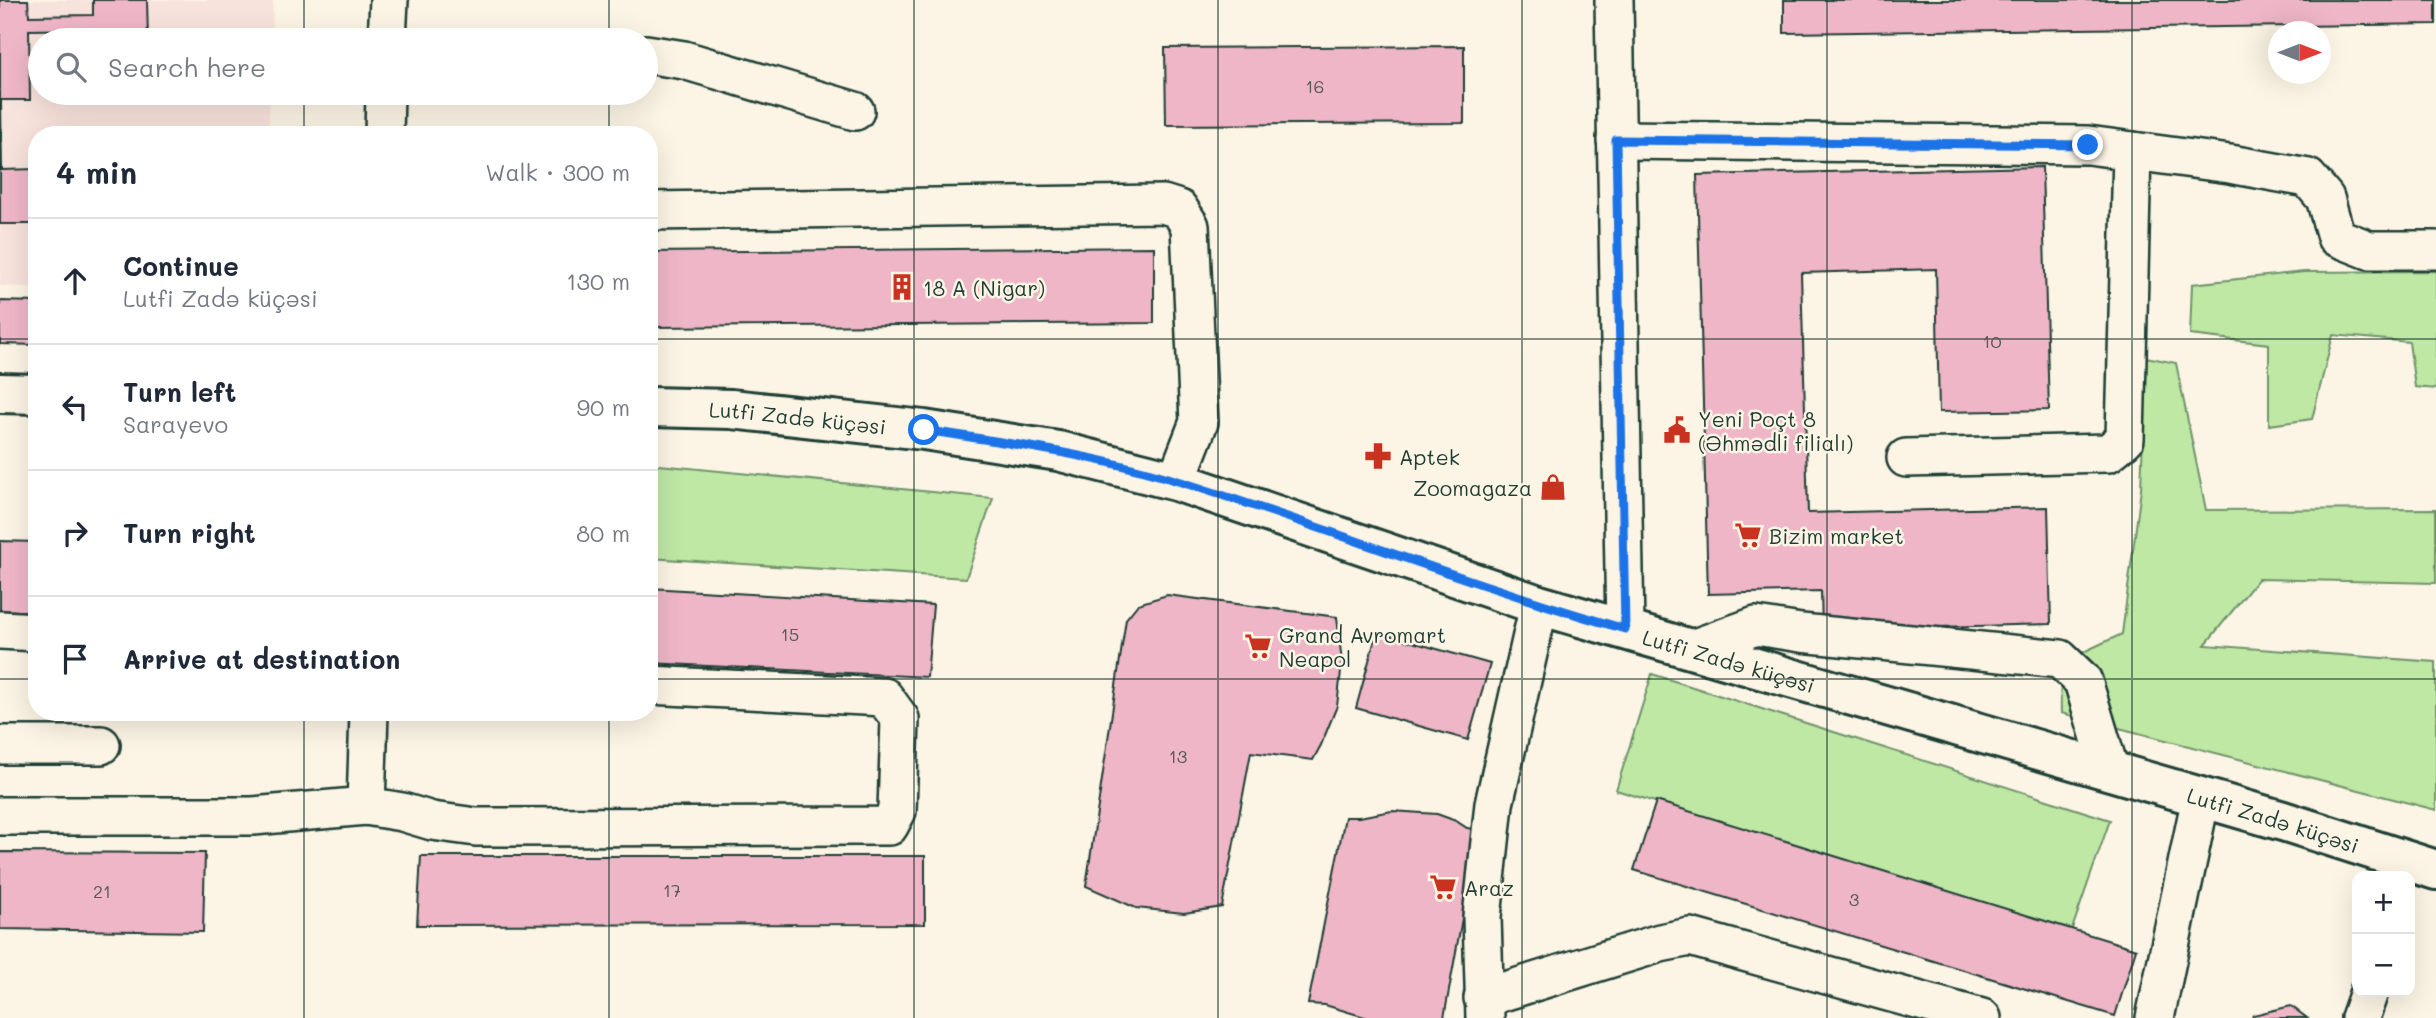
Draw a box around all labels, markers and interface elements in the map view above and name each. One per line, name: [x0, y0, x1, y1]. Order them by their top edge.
north arrow: [2268, 21, 2331, 84]
search box: [28, 28, 658, 105]
icon: search: [52, 48, 90, 86]
text: Search here: [108, 50, 266, 84]
house number: 16: [1306, 74, 1324, 98]
route end: [2072, 129, 2103, 160]
text: 4 min: [56, 152, 137, 192]
text: Walk · 300 m: [485, 157, 630, 187]
text: Continue: [123, 249, 239, 283]
icon: ahead: [56, 262, 94, 300]
text: 130 m: [566, 266, 630, 296]
building icon: 18 A (Nigar): [887, 272, 917, 302]
place label: 18 A (Nigar): [923, 274, 1045, 301]
text: Lutfi Zadə küçəsi: [123, 283, 318, 313]
house number: 10: [1982, 329, 2002, 353]
text: Turn left: [123, 375, 236, 409]
icon: left: [56, 388, 94, 426]
text: 90 m: [577, 392, 630, 422]
street label: Lutfi Zadə küçəsi: [709, 395, 888, 439]
place label: Yeni Poçt 8 (Əhmədli filialı): [1698, 405, 1854, 456]
text: Sarayevo: [123, 409, 228, 439]
route start: [908, 414, 939, 445]
public building icon: Yeni Poçt 8 (Əhmədli filialı): [1662, 415, 1692, 445]
pharmacy icon: Aptek: [1363, 441, 1393, 471]
place label: Aptek: [1399, 443, 1460, 470]
shop icon: Zoomagaza: [1538, 472, 1568, 502]
place label: Zoomagaza: [1413, 474, 1532, 501]
icon: right: [56, 514, 94, 552]
text: Turn right: [123, 516, 256, 550]
text: 80 m: [576, 518, 630, 548]
supermarket icon: Bizim market: [1733, 520, 1763, 550]
place label: Bizim market: [1769, 522, 1904, 549]
place label: Grand Avromart Neapol: [1279, 621, 1446, 672]
house number: 15: [781, 622, 799, 646]
street label: Lutfi Zadə küçəsi: [1640, 622, 1818, 698]
supermarket icon: Grand Avromart Neapol: [1243, 631, 1273, 661]
icon: arrive: [56, 640, 94, 678]
text: Arrive at destination: [123, 642, 400, 676]
house number: 13: [1169, 744, 1187, 768]
street label: Lutfi Zadə küçəsi: [2184, 780, 2363, 858]
map controls: [2352, 871, 2415, 997]
button: +: [2352, 871, 2415, 934]
supermarket icon: Araz: [1428, 872, 1458, 902]
place label: Araz: [1464, 874, 1514, 901]
house number: 17: [663, 878, 681, 902]
house number: 21: [93, 879, 111, 903]
house number: 3: [1849, 887, 1859, 911]
button: −: [2352, 934, 2415, 997]

